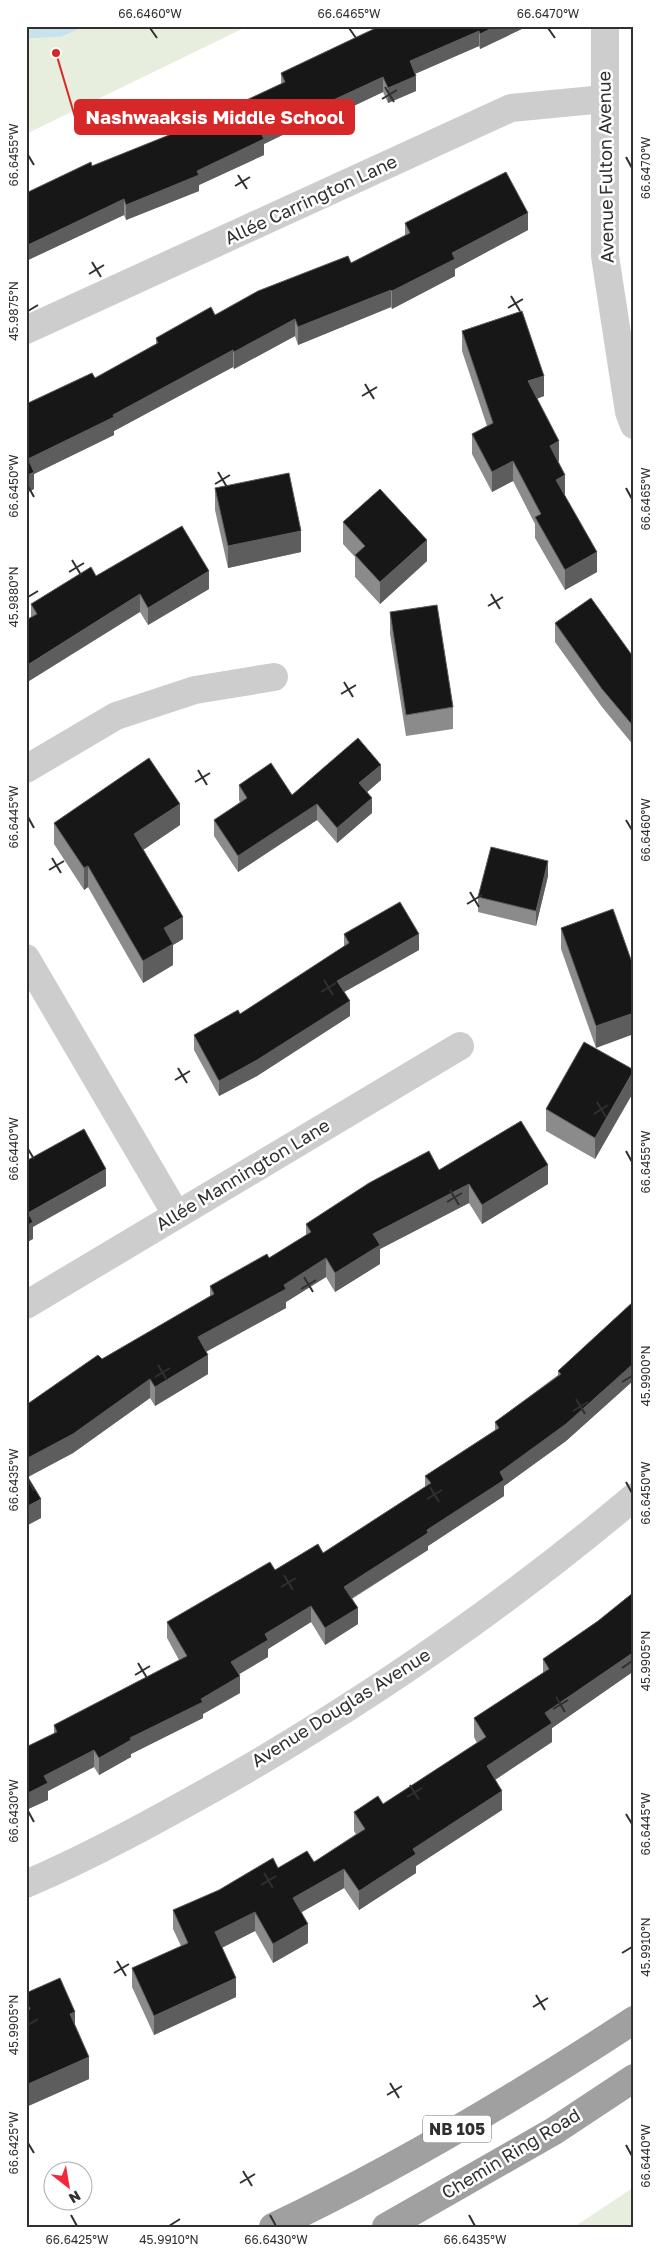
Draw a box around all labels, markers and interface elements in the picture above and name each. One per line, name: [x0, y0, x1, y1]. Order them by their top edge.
text: 66.6460°W: [118, 6, 182, 21]
text: 66.6465°W: [317, 6, 381, 21]
text: 66.6470°W: [517, 6, 580, 21]
street label: Avenue Fulton Avenue: [592, 71, 618, 263]
callout: Nashwaaksis Middle School: [75, 100, 354, 134]
text: Nashwaaksis Middle School: [86, 105, 344, 128]
text: 66.6455°W: [6, 123, 21, 186]
text: 66.6470°W: [638, 136, 653, 199]
street label: Allée Carrington Lane: [221, 149, 400, 249]
text: 45.9875°N: [6, 281, 21, 341]
text: 66.6450°W: [6, 454, 21, 518]
text: 66.6465°W: [638, 467, 653, 531]
text: 45.9880°N: [6, 566, 21, 628]
text: 66.6445°W: [6, 785, 21, 849]
text: 66.6460°W: [638, 798, 653, 862]
street label: Allée Mannington Lane: [152, 1113, 333, 1235]
text: 66.6440°W: [6, 1117, 21, 1181]
text: 66.6455°W: [638, 1130, 653, 1193]
text: 45.9900°N: [638, 1345, 653, 1407]
text: 66.6435°W: [6, 1448, 21, 1511]
text: 66.6450°W: [638, 1461, 653, 1525]
text: 45.9905°N: [638, 1631, 653, 1691]
street label: Avenue Douglas Avenue: [247, 1643, 434, 1771]
text: 66.6430°W: [6, 1779, 21, 1843]
text: 66.6445°W: [638, 1792, 653, 1856]
text: 45.9910°N: [638, 1917, 653, 1977]
text: 45.9905°N: [6, 1995, 21, 2055]
street label: Chemin Ring Road: [437, 2103, 584, 2203]
text: 66.6425°W: [6, 2111, 21, 2174]
road number: NB 105: [423, 2116, 491, 2142]
text: 66.6440°W: [638, 2124, 653, 2188]
north arrow: [42, 2160, 92, 2210]
text: N: [66, 2188, 84, 2208]
text: 66.6425°W: [46, 2232, 109, 2247]
text: 45.9910°N: [139, 2232, 199, 2247]
text: 66.6430°W: [244, 2232, 308, 2247]
text: 66.6435°W: [444, 2232, 507, 2247]

